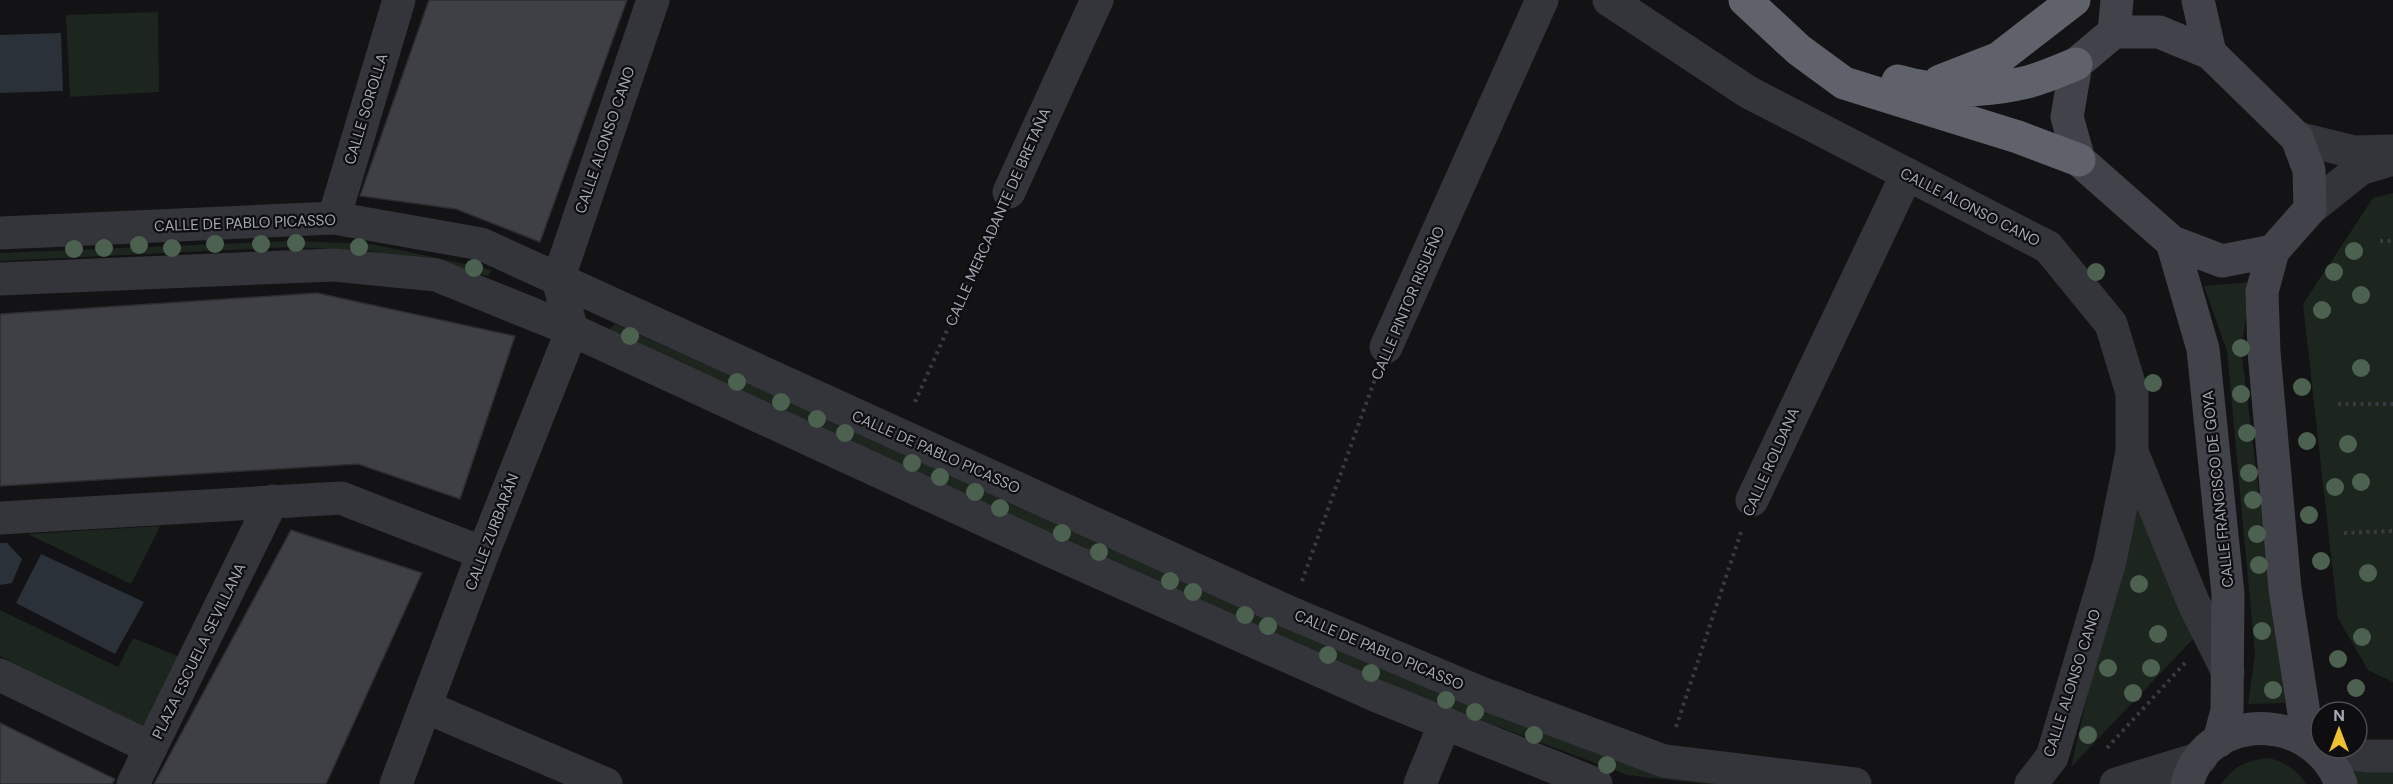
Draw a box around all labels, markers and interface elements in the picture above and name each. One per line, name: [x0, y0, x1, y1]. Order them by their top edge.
street label: CALLE SOROLLA: [340, 51, 392, 167]
street label: CALLE ALONSO CANO: [570, 64, 640, 216]
street label: CALLE MERCADANTE DE BRETAÑA: [941, 105, 1055, 329]
street label: CALLE ALONSO CANO: [1897, 163, 2043, 251]
street label: CALLE DE PABLO PICASSO: [154, 210, 336, 236]
street label: CALLE PINTOR RISUEÑO: [1367, 223, 1449, 383]
street label: CALLE FRANCISCO DE GOYA: [2198, 390, 2238, 588]
street label: CALLE ROLDANA: [1738, 404, 1804, 520]
street label: CALLE DE PABLO PICASSO: [849, 406, 1023, 498]
street label: CALLE ZURBARÁN: [461, 471, 523, 593]
street label: PLAZA ESCUELA SEVILLANA: [148, 560, 250, 742]
street label: CALLE DE PABLO PICASSO: [1291, 605, 1467, 695]
street label: CALLE ALONSO CANO: [2039, 607, 2105, 759]
north arrow: [2309, 700, 2369, 760]
text: N: [2333, 705, 2345, 726]

